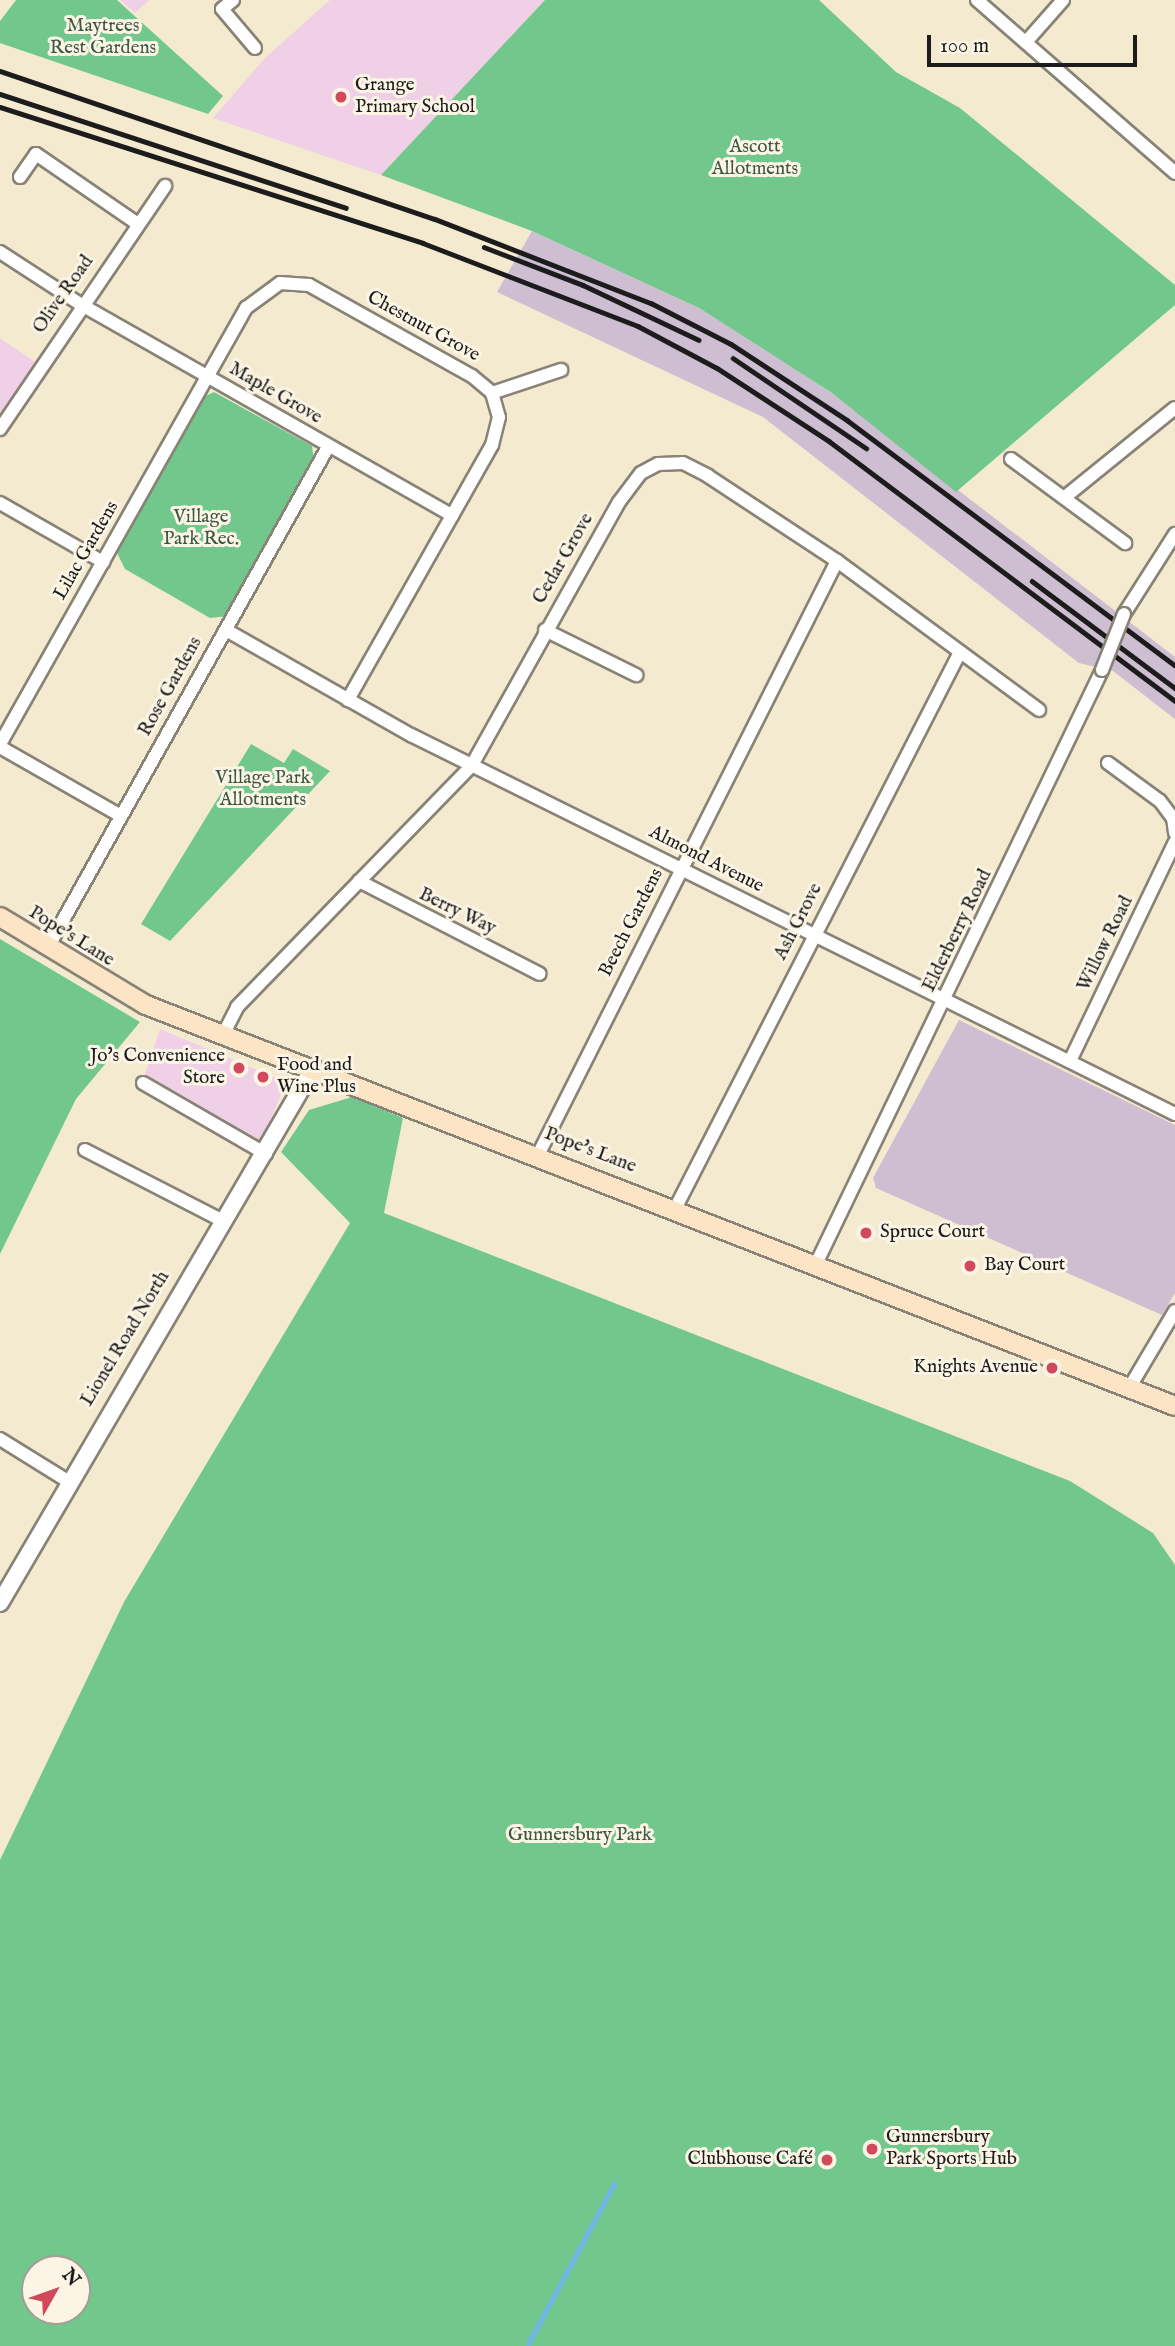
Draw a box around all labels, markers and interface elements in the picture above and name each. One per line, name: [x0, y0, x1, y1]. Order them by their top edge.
park label: Maytrees Rest Gardens: [50, 16, 156, 60]
scale bar: [930, 21, 1140, 65]
text: 100 m: [940, 33, 989, 60]
place label: Grange Primary School: [355, 75, 475, 119]
marker: Grange Primary School: [333, 89, 349, 105]
park label: Ascott Allotments: [712, 137, 798, 181]
street label: Olive Road: [29, 252, 99, 338]
street label: Chestnut Grove: [363, 287, 483, 367]
street label: Maple Grove: [225, 358, 325, 430]
street label: Lilac Gardens: [50, 498, 124, 604]
park label: Village Park Rec.: [163, 507, 239, 551]
street label: Cedar Grove: [529, 510, 599, 608]
street label: Rose Gardens: [134, 633, 208, 741]
park label: Village Park Allotments: [215, 768, 311, 812]
street label: Almond Avenue: [645, 821, 767, 899]
street label: Beech Gardens: [595, 865, 669, 981]
street label: Elderberry Road: [919, 866, 997, 996]
street label: Ash Grove: [770, 880, 828, 964]
street label: Berry Way: [415, 884, 499, 940]
street label: Willow Road: [1073, 893, 1139, 995]
street label: Pope's Lane: [24, 902, 118, 972]
place label: Jo's Convenience Store: [90, 1046, 225, 1090]
place label: Food and Wine Plus: [277, 1055, 356, 1099]
marker: Jo's Convenience Store: [231, 1060, 247, 1076]
marker: Food and Wine Plus: [255, 1069, 271, 1085]
street label: Pope's Lane: [541, 1123, 639, 1179]
place label: Spruce Court: [880, 1222, 985, 1244]
marker: Spruce Court: [858, 1225, 874, 1241]
place label: Bay Court: [984, 1255, 1065, 1277]
marker: Bay Court: [962, 1258, 978, 1274]
street label: Lionel Road North: [77, 1267, 175, 1411]
place label: Knights Avenue: [913, 1357, 1038, 1379]
marker: Knights Avenue: [1044, 1360, 1060, 1376]
park label: Gunnersbury Park: [508, 1825, 652, 1847]
place label: Gunnersbury Park Sports Hub: [886, 2127, 1017, 2171]
marker: Gunnersbury Park Sports Hub: [864, 2141, 880, 2157]
place label: Clubhouse Café: [687, 2149, 813, 2171]
marker: Clubhouse Café: [819, 2152, 835, 2168]
north arrow: [21, 2255, 91, 2325]
text: N: [56, 2264, 85, 2292]

